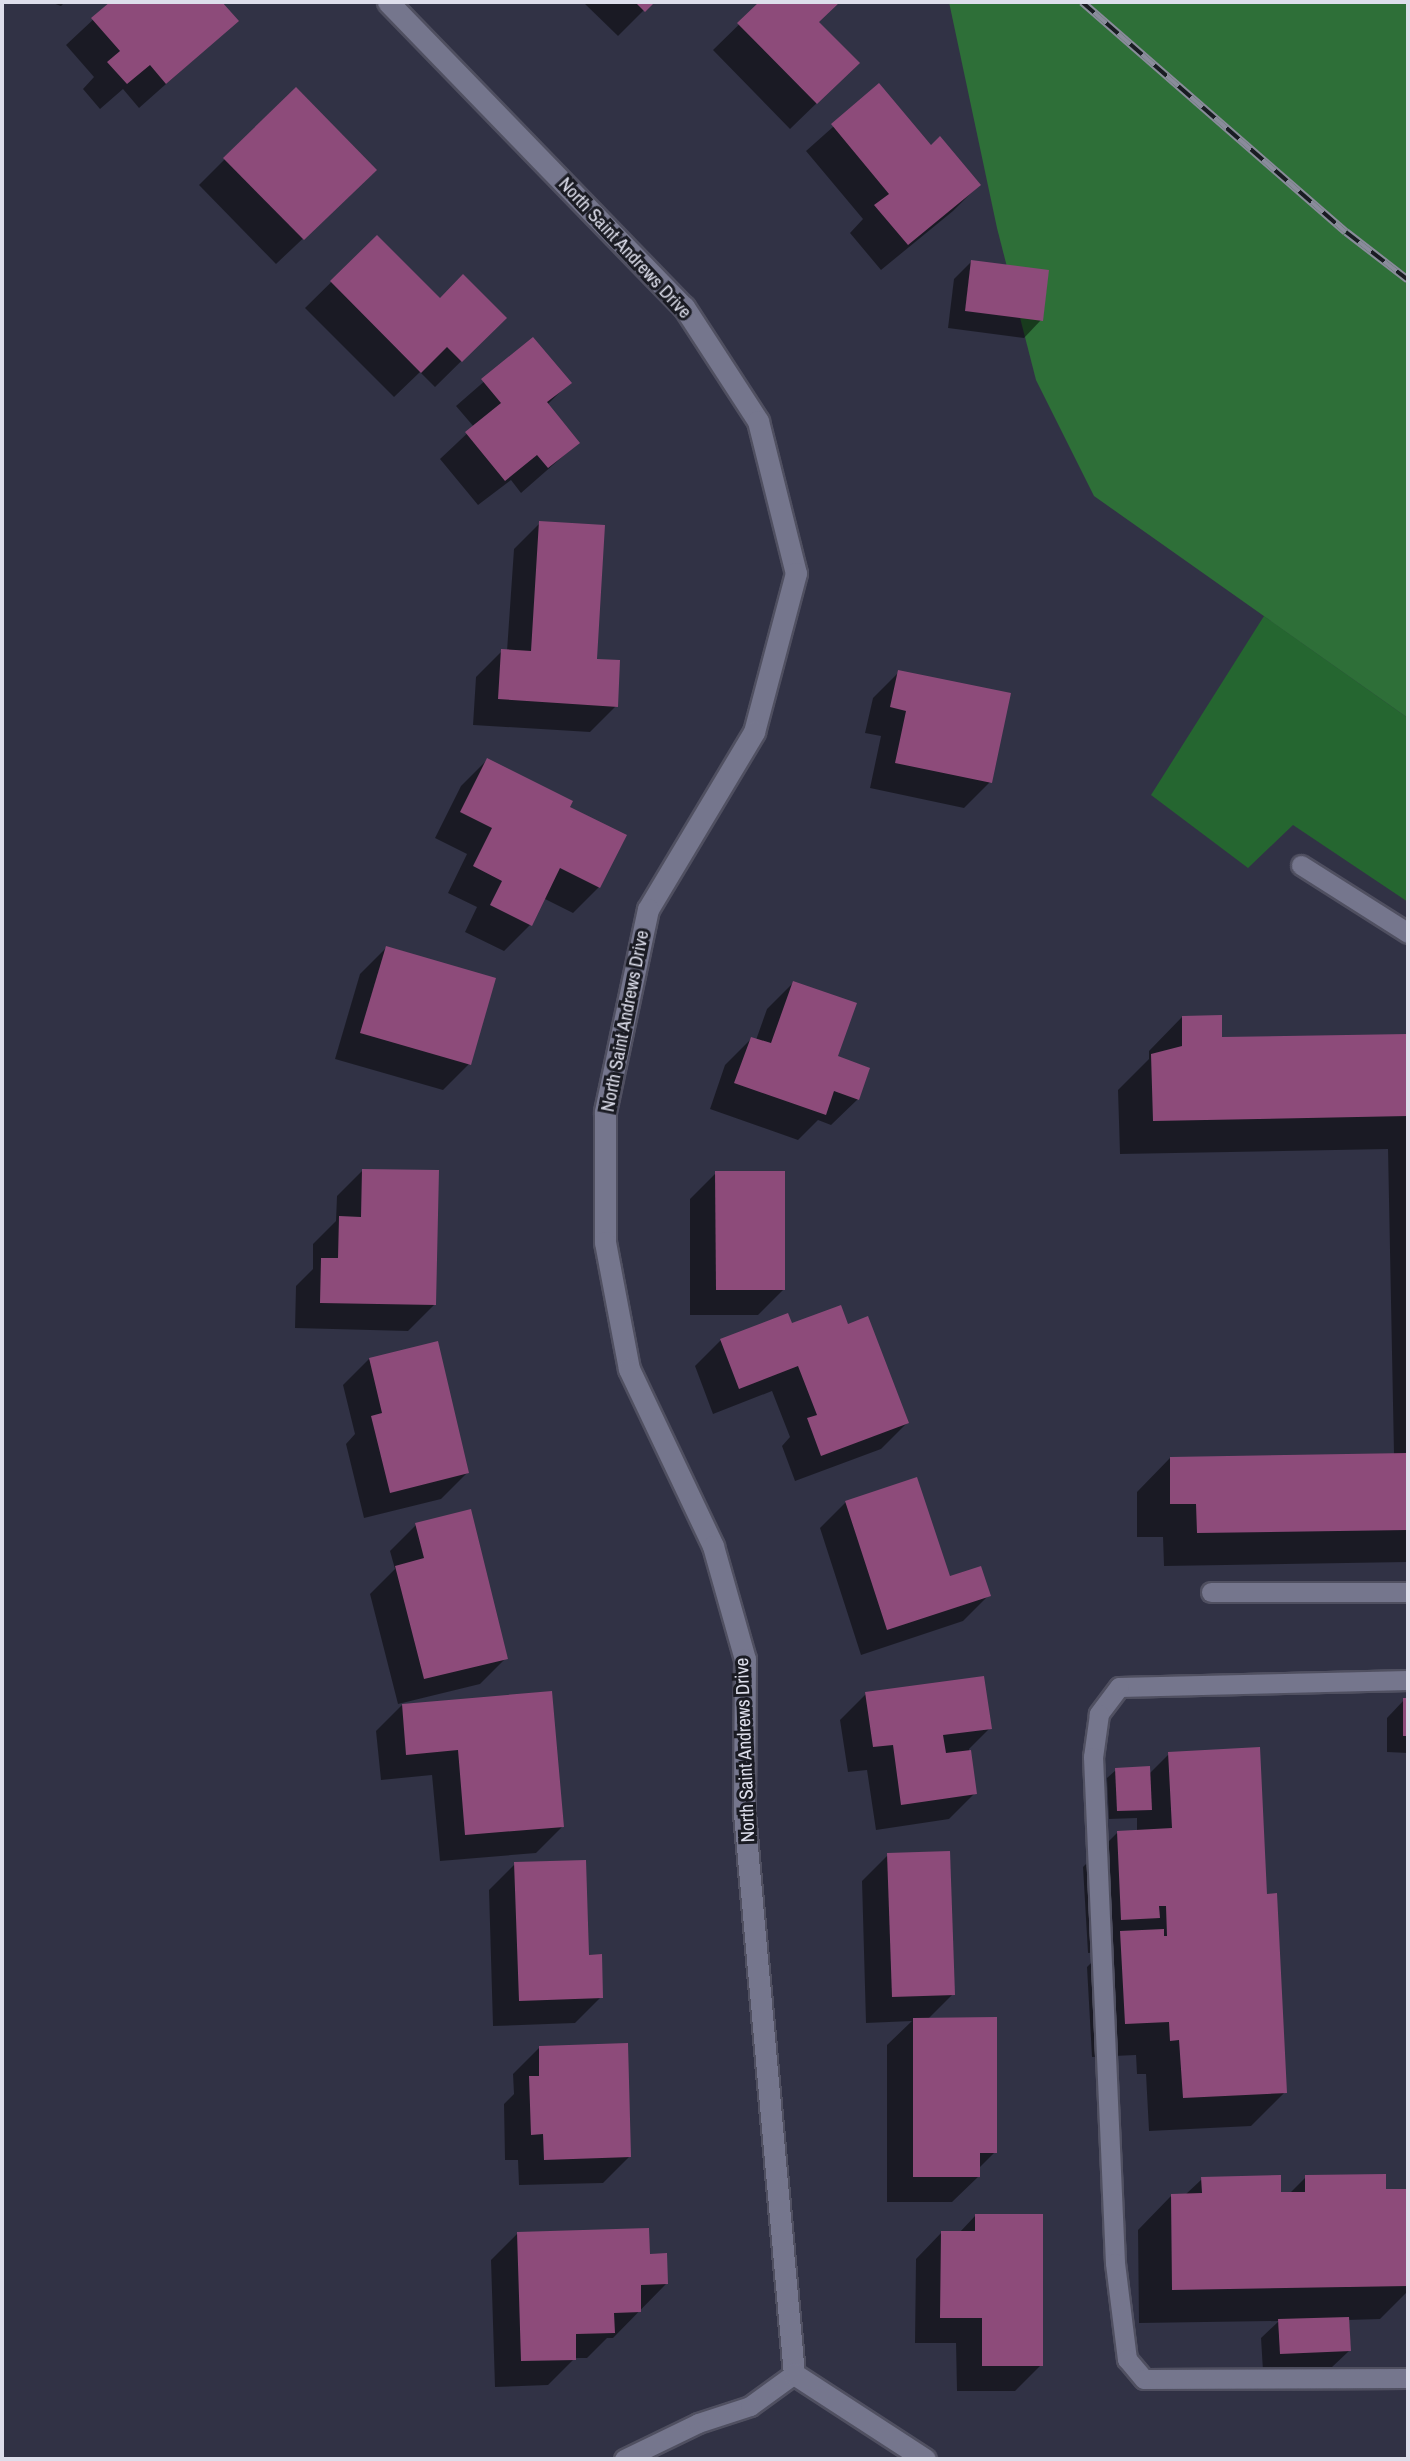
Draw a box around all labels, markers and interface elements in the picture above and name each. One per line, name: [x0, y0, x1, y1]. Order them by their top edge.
street label: North Saint Andrews Drive: [553, 172, 697, 324]
street label: North Saint Andrews Drive: [596, 928, 654, 1114]
street label: North Saint Andrews Drive: [730, 1657, 760, 1843]

